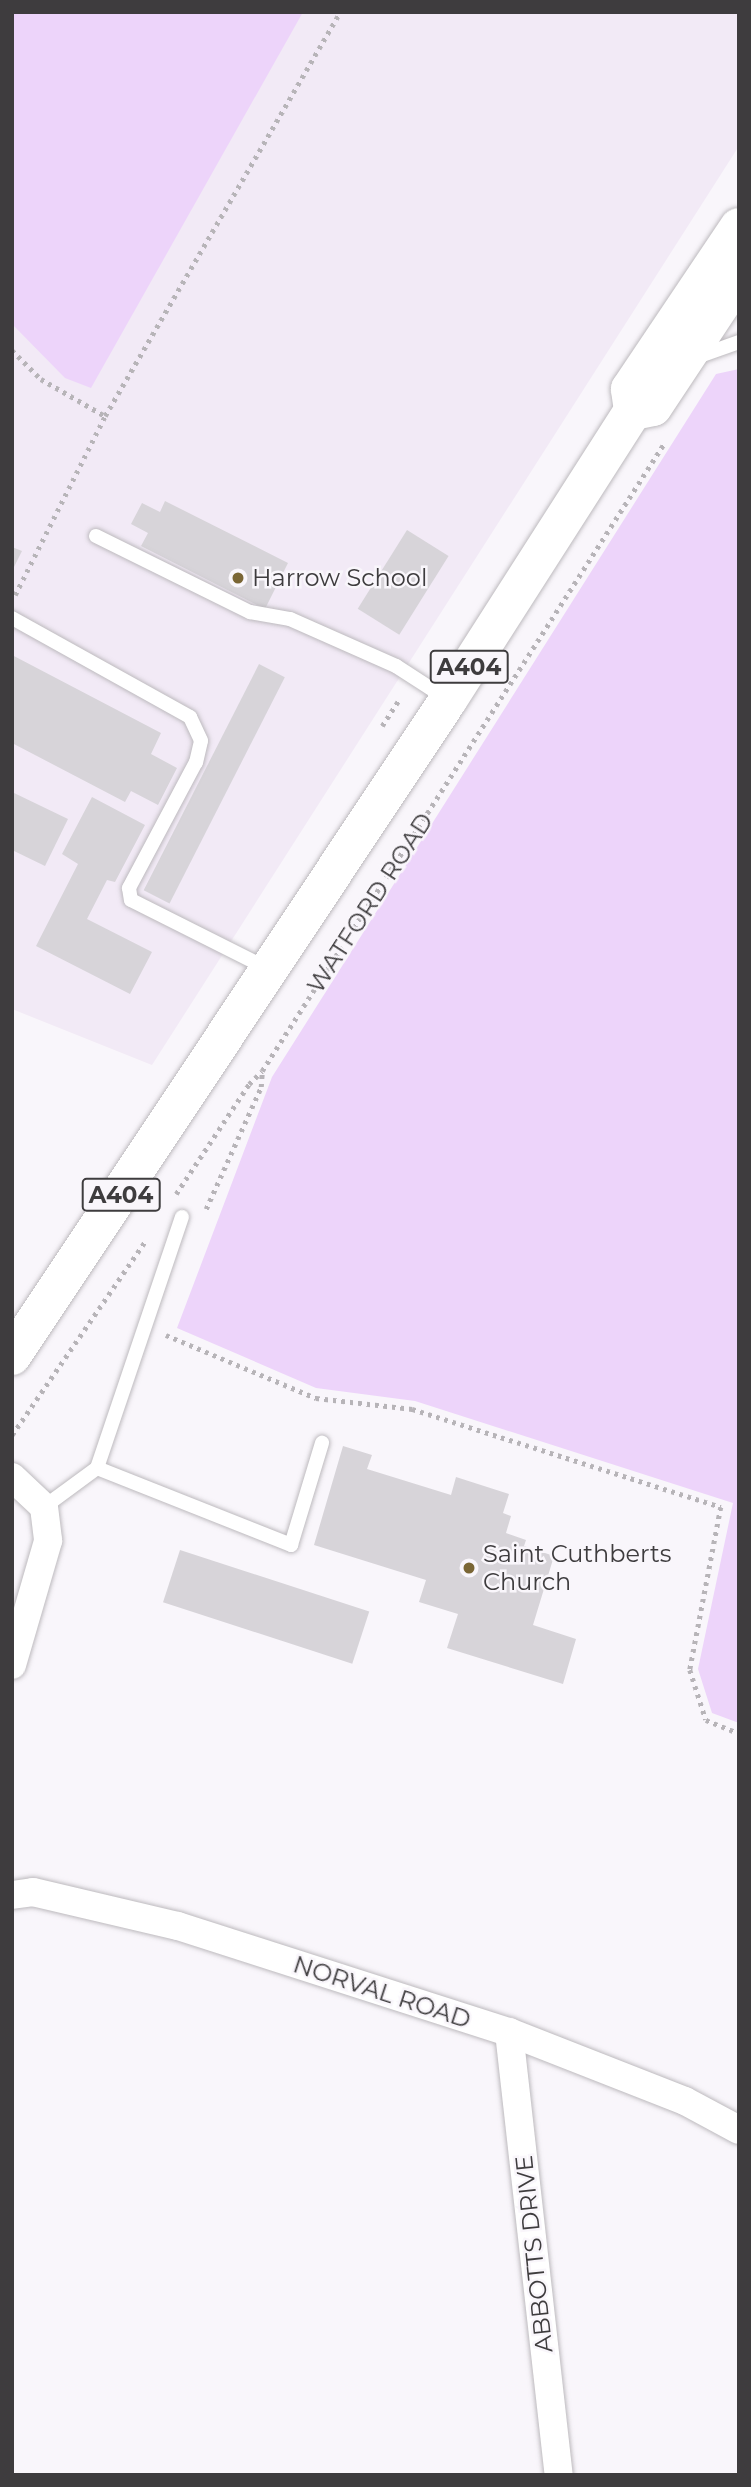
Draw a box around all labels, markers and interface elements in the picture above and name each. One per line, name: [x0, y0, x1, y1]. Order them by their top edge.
place label: Harrow School: [252, 564, 427, 592]
marker: Harrow School: [230, 570, 246, 586]
road number: A404: [429, 648, 509, 687]
street label: WATFORD ROAD: [301, 808, 439, 998]
road number: A404: [81, 1176, 161, 1214]
place label: Saint Cuthberts Church: [483, 1540, 672, 1596]
marker: Saint Cuthberts Church: [461, 1560, 477, 1576]
street label: NORVAL ROAD: [290, 1950, 474, 2034]
street label: ABBOTTS DRIVE: [509, 2154, 559, 2354]

